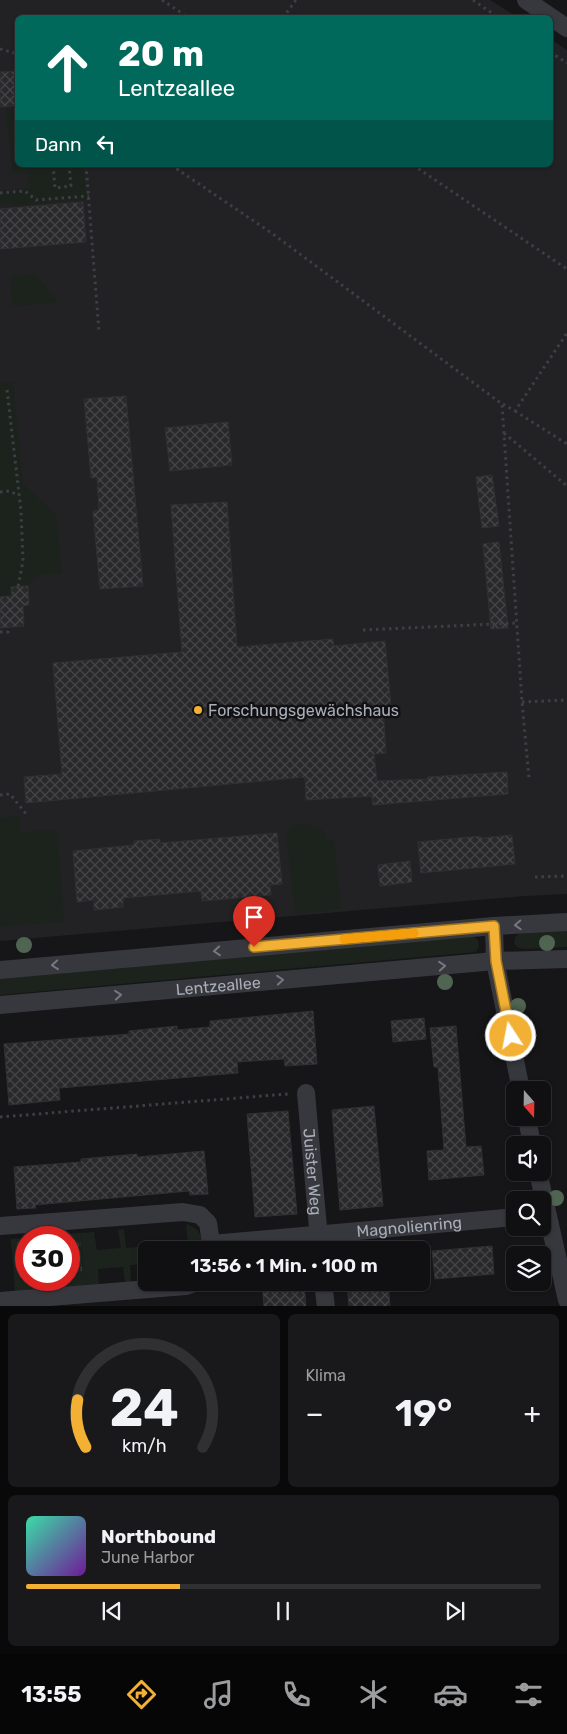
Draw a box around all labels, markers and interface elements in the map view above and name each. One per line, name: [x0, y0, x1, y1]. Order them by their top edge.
text: 20 m: [118, 33, 204, 75]
icon: ahead: [35, 35, 100, 100]
text: Lentzeallee: [118, 75, 235, 102]
icon: left: [92, 130, 120, 158]
text: Dann: [35, 133, 82, 156]
place label: Forschungsgewächshaus: [208, 701, 399, 720]
marker: Forschungsgewächshaus: [192, 704, 204, 716]
pin: [233, 896, 275, 947]
icon: arrive: [240, 903, 268, 931]
one-way arrow: [514, 919, 522, 930]
one-way arrow: [213, 945, 221, 956]
one-way arrow: [51, 959, 59, 970]
one-way arrow: [438, 961, 446, 972]
street label: Lentzeallee: [175, 972, 261, 999]
one-way arrow: [276, 975, 284, 986]
one-way arrow: [115, 989, 123, 1000]
position arrow: [484, 1009, 536, 1061]
north arrow: [506, 1081, 551, 1126]
map controls: [506, 1081, 551, 1291]
street label: Juister Weg: [300, 1127, 326, 1216]
button: sound: [506, 1136, 551, 1181]
button: search: [506, 1191, 551, 1236]
street label: Magnolienring: [356, 1212, 463, 1241]
speed limit sign: 30: [15, 1226, 80, 1291]
button: layers: [506, 1246, 551, 1291]
text: 13:56 · 1 Min. · 100 m: [190, 1254, 378, 1277]
text: Klima: [306, 1366, 346, 1385]
text: 24: [109, 1377, 178, 1439]
text: 19°: [395, 1390, 452, 1436]
text: −: [306, 1397, 324, 1430]
text: +: [524, 1397, 541, 1430]
text: km/h: [121, 1435, 166, 1456]
text: Northbound: [101, 1525, 216, 1548]
text: June Harbor: [101, 1548, 194, 1567]
icon: previous: [98, 1597, 126, 1625]
icon: pause: [269, 1597, 297, 1625]
icon: next: [441, 1597, 469, 1625]
icon: directions: [124, 1677, 159, 1712]
icon: music: [201, 1677, 236, 1712]
icon: phone: [279, 1677, 314, 1712]
icon: climate: [356, 1677, 391, 1712]
icon: car: [433, 1677, 468, 1712]
icon: filters: [511, 1677, 546, 1712]
text: 13:55: [21, 1681, 81, 1708]

